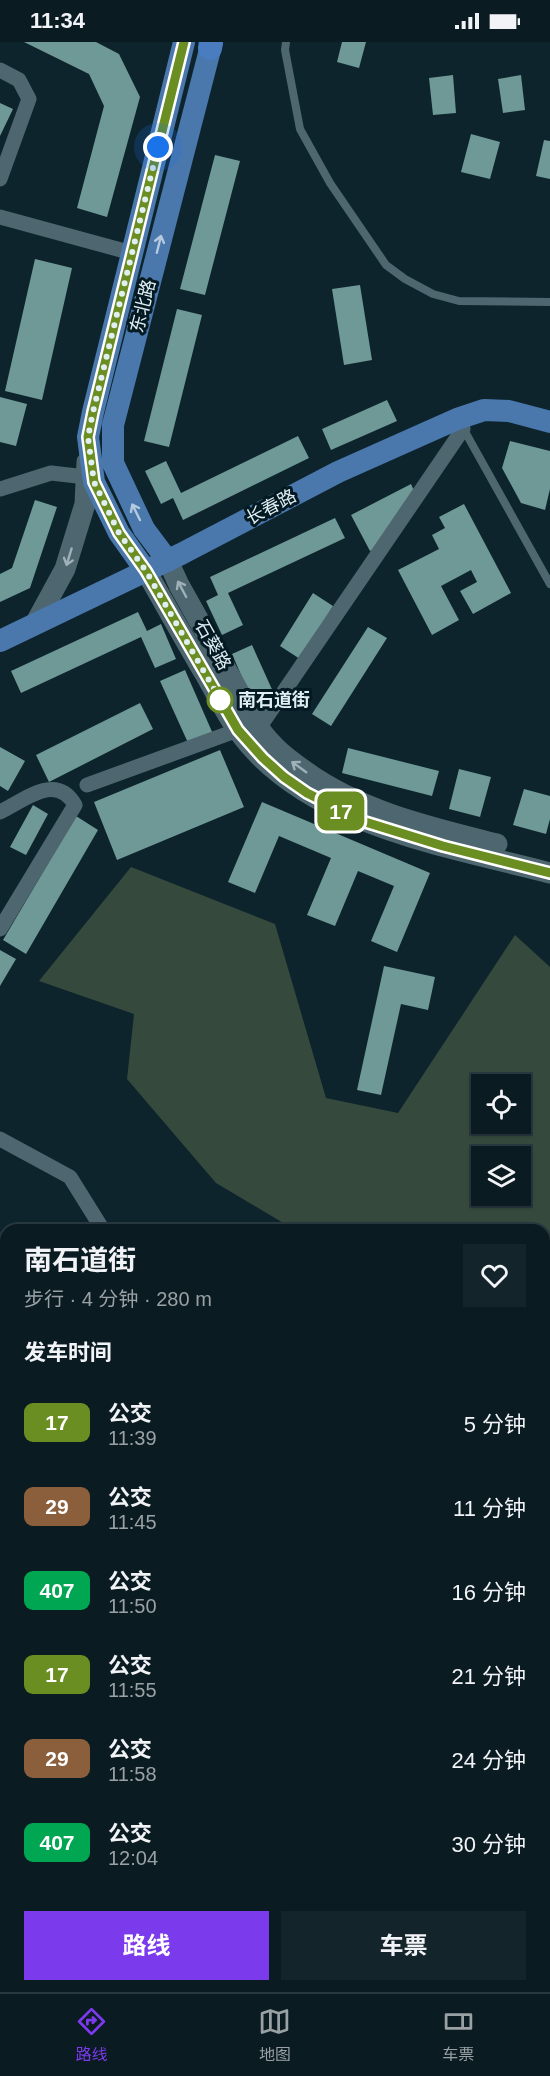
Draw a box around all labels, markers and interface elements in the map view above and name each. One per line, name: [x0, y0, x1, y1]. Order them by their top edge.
text: 11:34: [30, 8, 85, 33]
your location: [143, 132, 173, 162]
one-way arrow: [153, 235, 165, 254]
street label: 东北路: [127, 277, 159, 335]
street label: 长春路: [242, 485, 300, 529]
one-way arrow: [130, 503, 142, 521]
one-way arrow: [63, 547, 74, 566]
one-way arrow: [176, 581, 188, 598]
street label: 石葵路: [191, 617, 235, 673]
marker: 南石道街: [207, 687, 233, 713]
place label: 南石道街: [238, 690, 310, 710]
one-way arrow: [292, 761, 308, 773]
line badge: 17: [314, 792, 368, 830]
text: 17: [329, 800, 353, 823]
map controls: [471, 1074, 531, 1206]
button: locate: [471, 1074, 531, 1134]
button: layers: [471, 1146, 531, 1206]
button: heart: [463, 1244, 526, 1307]
text: 南石道街: [24, 1245, 136, 1276]
text: 步行 · 4 分钟 · 280 m: [24, 1288, 212, 1310]
text: 发车时间: [24, 1340, 112, 1365]
text: 公交: [108, 1401, 152, 1426]
text: 17: [45, 1411, 69, 1434]
text: 5 分钟: [464, 1412, 526, 1437]
text: 11:39: [108, 1427, 157, 1449]
text: 公交: [108, 1485, 152, 1510]
text: 29: [45, 1495, 69, 1518]
text: 11 分钟: [453, 1496, 526, 1521]
text: 11:45: [108, 1511, 157, 1533]
text: 公交: [108, 1569, 152, 1594]
text: 407: [39, 1579, 75, 1602]
text: 16 分钟: [451, 1580, 526, 1605]
text: 11:50: [108, 1595, 157, 1617]
text: 公交: [108, 1653, 152, 1678]
text: 17: [45, 1663, 69, 1686]
text: 21 分钟: [451, 1664, 526, 1689]
text: 11:55: [108, 1679, 157, 1701]
text: 公交: [108, 1737, 152, 1762]
text: 29: [45, 1747, 69, 1770]
text: 24 分钟: [451, 1748, 526, 1773]
text: 11:58: [108, 1763, 157, 1785]
text: 公交: [108, 1821, 152, 1846]
text: 407: [39, 1831, 75, 1854]
text: 30 分钟: [451, 1832, 526, 1857]
text: 12:04: [108, 1847, 158, 1869]
button: 路线: [24, 1911, 269, 1980]
button: 车票: [281, 1911, 526, 1980]
tab: 路线: [75, 2005, 108, 2065]
tab: 地图: [258, 2005, 291, 2065]
tab: 车票: [442, 2005, 475, 2065]

